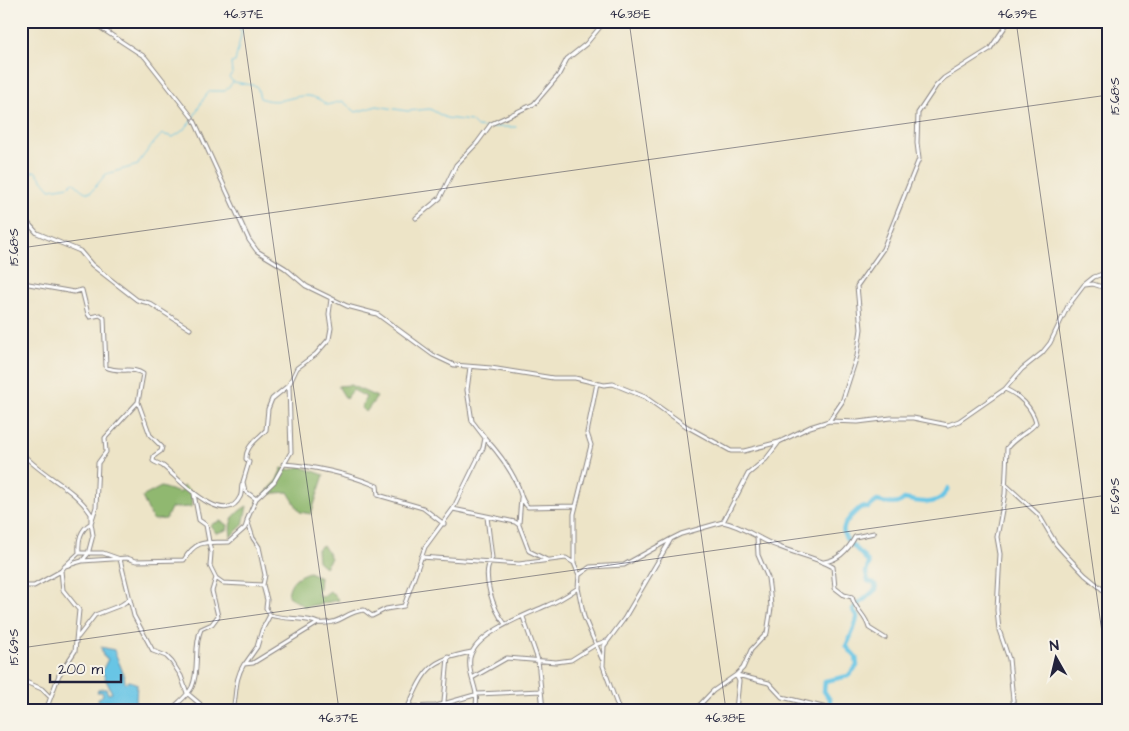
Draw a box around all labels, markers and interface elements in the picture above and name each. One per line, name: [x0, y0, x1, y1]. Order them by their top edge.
text: 46.37°E: [223, 6, 263, 23]
text: 46.38°E: [609, 6, 651, 23]
text: 46.39°E: [997, 6, 1037, 23]
text: 15.68°S: [1107, 77, 1124, 115]
text: 15.68°S: [6, 228, 23, 266]
text: 15.69°S: [1107, 478, 1124, 514]
text: 15.69°S: [6, 629, 23, 665]
north arrow: [1032, 634, 1082, 684]
text: N: [1049, 636, 1060, 657]
scale bar: [50, 651, 121, 683]
text: 200 m: [58, 659, 104, 680]
text: 46.37°E: [318, 710, 358, 727]
text: 46.38°E: [704, 710, 746, 727]

